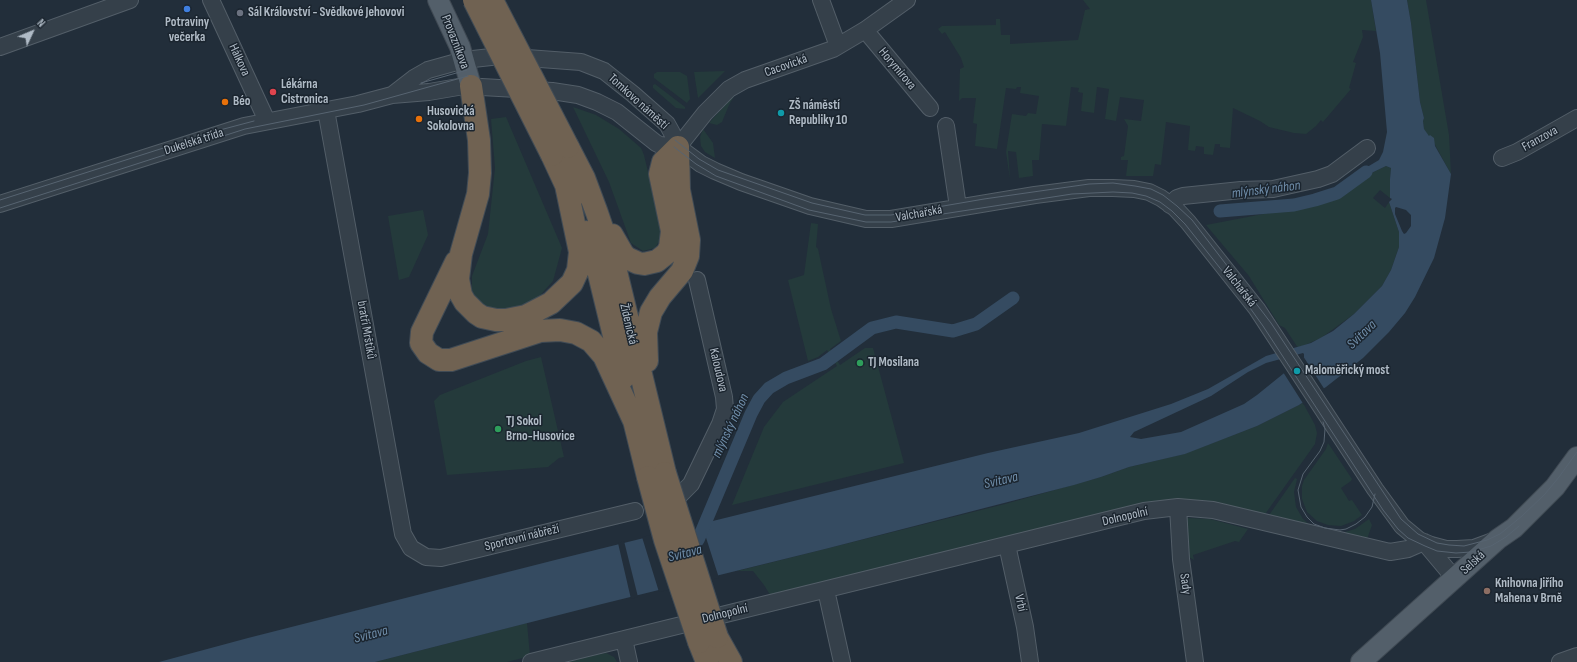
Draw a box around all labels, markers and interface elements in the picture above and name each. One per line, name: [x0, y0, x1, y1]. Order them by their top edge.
marker: Potraviny večerka: [182, 4, 192, 14]
place label: Sál Království - Svědkové Jehovovi: [248, 5, 404, 21]
marker: Sál Království - Svědkové Jehovovi: [235, 8, 245, 18]
north arrow: [12, 12, 52, 52]
street label: Provazníkova: [438, 13, 472, 71]
place label: Potraviny večerka: [165, 15, 209, 46]
text: N: [34, 17, 48, 30]
street label: Hálkova: [225, 41, 253, 79]
street label: Horymírova: [875, 45, 919, 93]
street label: Cacovická: [763, 51, 809, 81]
street label: Tomkovo náměstí: [605, 71, 671, 133]
place label: Lékárna Cistronica: [281, 77, 328, 108]
marker: Lékárna Cistronica: [268, 87, 278, 97]
place label: Béo: [233, 94, 250, 110]
marker: Béo: [220, 97, 230, 107]
place label: ZŠ náměstí Republiky 10: [789, 98, 847, 129]
place label: Husovická Sokolovna: [427, 104, 474, 135]
marker: ZŠ náměstí Republiky 10: [776, 108, 786, 118]
marker: Husovická Sokolovna: [414, 114, 424, 124]
street label: Franzova: [1519, 123, 1561, 155]
street label: Dukelská třída: [162, 125, 226, 159]
water label: mlýnský náhon: [1231, 177, 1301, 203]
street label: Valchařská: [895, 202, 943, 226]
street label: Valchařská: [1218, 264, 1260, 310]
street label: bratří Mrštíků: [353, 300, 379, 360]
street label: Židenická: [616, 302, 640, 346]
water label: Svitava: [1344, 317, 1380, 353]
street label: Kaloudova: [705, 347, 731, 393]
place label: TJ Mosilana: [868, 355, 919, 371]
marker: TJ Mosilana: [855, 358, 865, 368]
place label: Maloměřický most: [1305, 363, 1390, 379]
marker: Maloměřický most: [1292, 366, 1302, 376]
water label: mlýnský náhon: [709, 391, 753, 461]
place label: TJ Sokol Brno-Husovice: [506, 414, 575, 445]
marker: TJ Sokol Brno-Husovice: [493, 424, 503, 434]
water label: Svitava: [982, 469, 1020, 493]
street label: Dolnopolní: [1101, 504, 1149, 530]
street label: Sportovní nábřeží: [483, 521, 561, 555]
water label: Svitava: [666, 542, 704, 566]
street label: Selská: [1457, 548, 1489, 578]
street label: Sady: [1176, 573, 1194, 595]
place label: Knihovna Jiřího Mahena v Brně: [1495, 576, 1563, 607]
marker: Knihovna Jiřího Mahena v Brně: [1482, 586, 1492, 596]
street label: Vrbí: [1010, 593, 1030, 613]
street label: Dolnopolní: [701, 601, 749, 627]
water label: Svitava: [352, 622, 390, 648]

